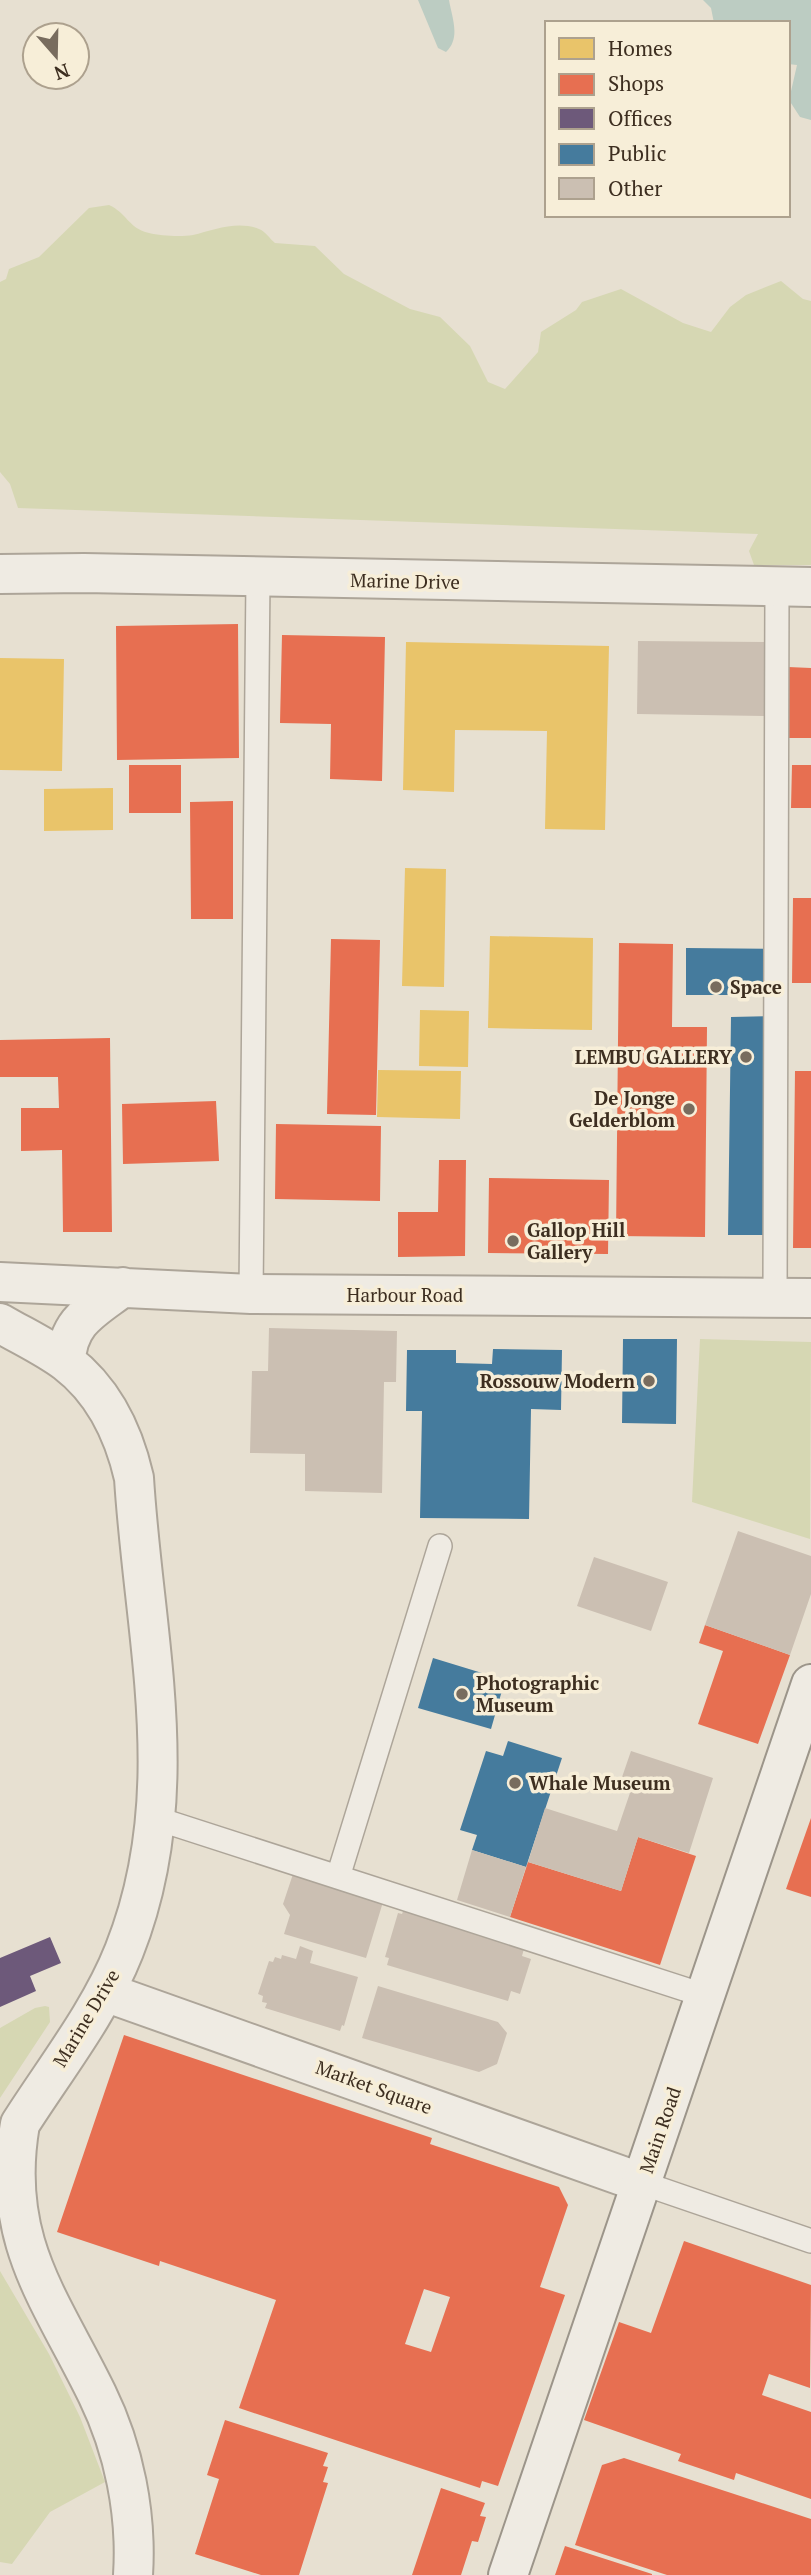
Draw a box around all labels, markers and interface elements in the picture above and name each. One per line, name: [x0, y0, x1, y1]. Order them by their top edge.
north arrow: [21, 21, 91, 91]
legend: [545, 21, 790, 217]
text: Homes: [608, 34, 673, 62]
text: N: [50, 58, 73, 87]
text: Shops: [608, 69, 664, 97]
text: Offices: [608, 104, 672, 132]
text: Public: [608, 139, 666, 167]
text: Other: [608, 174, 662, 202]
street label: Marine Drive: [350, 567, 460, 594]
place label: Space: [730, 974, 782, 999]
marker: Space: [708, 979, 724, 995]
place label: LEMBU GALLERY: [575, 1044, 733, 1069]
marker: LEMBU GALLERY: [738, 1049, 754, 1065]
place label: De Jonge Gelderblom: [569, 1085, 675, 1132]
marker: De Jonge Gelderblom: [681, 1101, 697, 1117]
place label: Gallop Hill Gallery: [527, 1217, 625, 1264]
marker: Gallop Hill Gallery: [505, 1233, 521, 1249]
street label: Harbour Road: [347, 1282, 464, 1307]
place label: Rossouw Modern: [480, 1368, 636, 1393]
marker: Rossouw Modern: [641, 1373, 657, 1389]
place label: Photographic Museum: [476, 1670, 599, 1717]
marker: Photographic Museum: [454, 1686, 470, 1702]
place label: Whale Museum: [529, 1770, 671, 1795]
marker: Whale Museum: [507, 1775, 523, 1791]
street label: Marine Drive: [47, 1964, 125, 2071]
street label: Market Square: [313, 2054, 436, 2119]
street label: Main Road: [633, 2083, 686, 2176]

